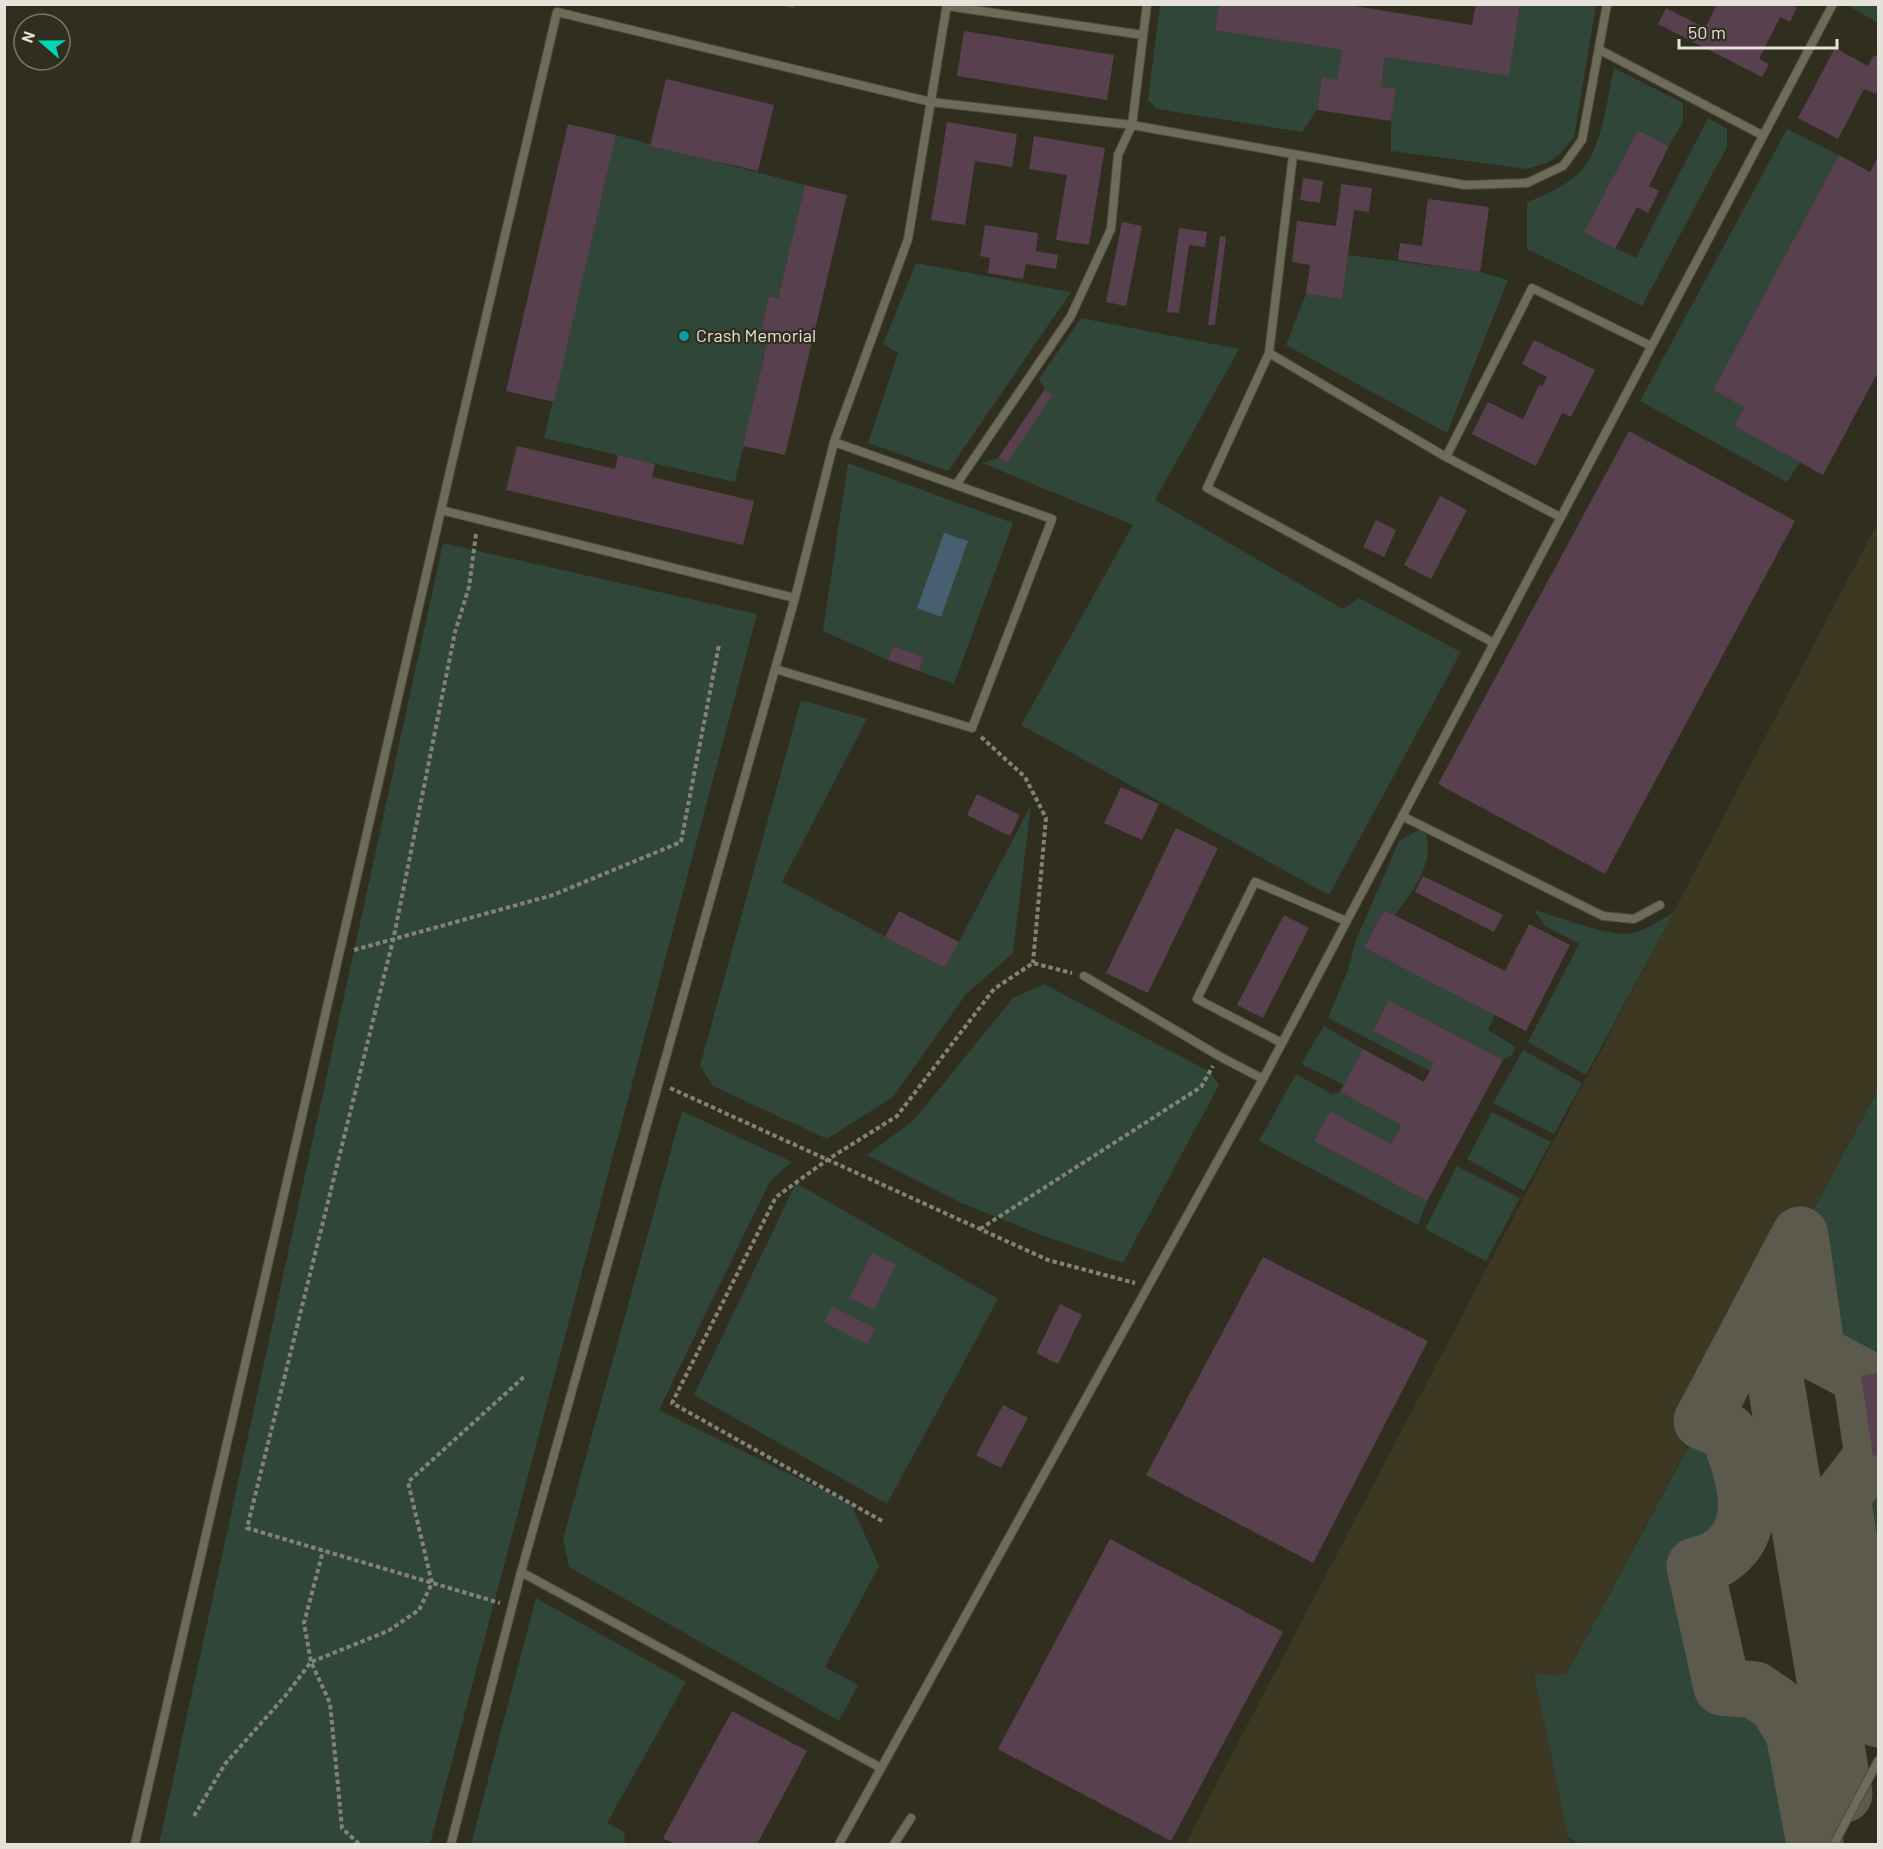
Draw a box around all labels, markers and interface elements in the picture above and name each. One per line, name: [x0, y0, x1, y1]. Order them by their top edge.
north arrow: [12, 12, 72, 72]
scale bar: [1679, 12, 1836, 50]
text: 50 m: [1688, 21, 1726, 43]
text: N: [17, 28, 38, 45]
place label: Crash Memorial: [696, 324, 816, 346]
marker: Crash Memorial: [677, 329, 691, 343]

